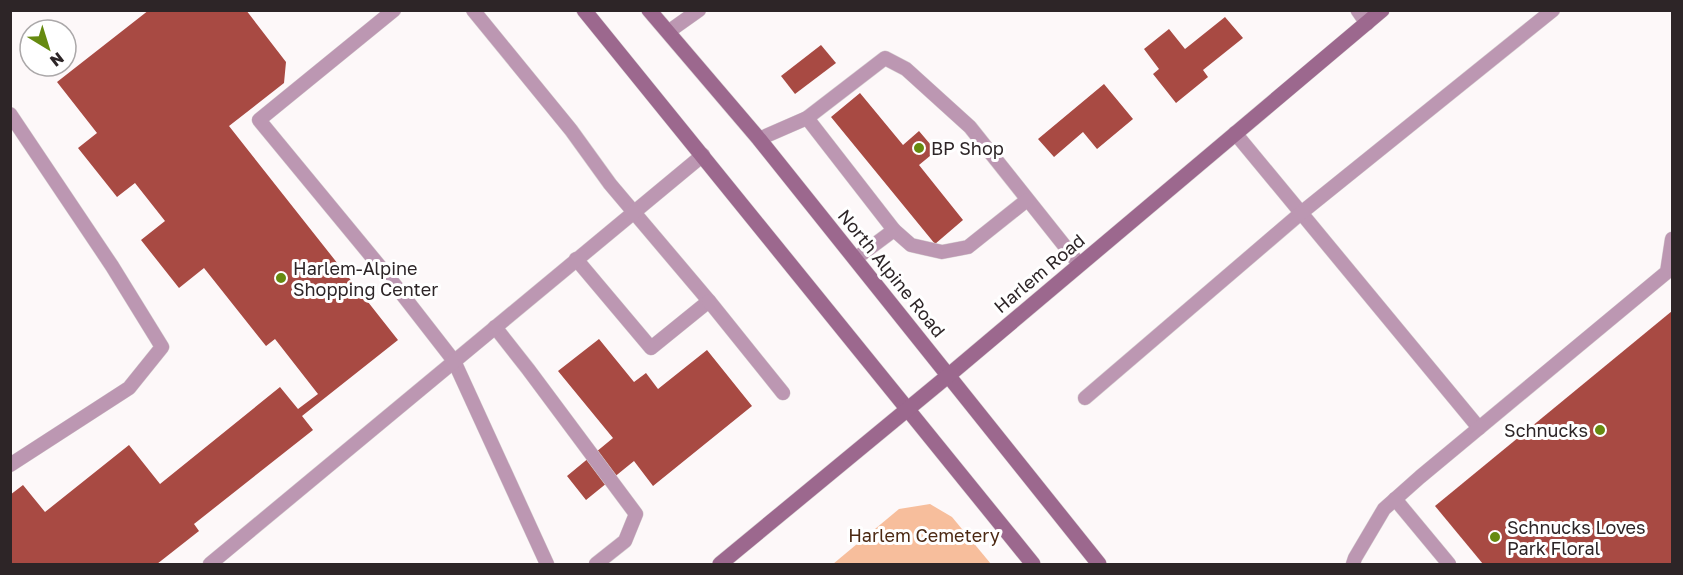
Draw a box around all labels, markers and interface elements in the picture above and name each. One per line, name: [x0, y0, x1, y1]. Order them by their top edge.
north arrow: [18, 18, 78, 78]
text: N: [46, 48, 68, 71]
place label: BP Shop: [931, 137, 1004, 159]
marker: BP Shop: [912, 141, 926, 155]
street label: North Alpine Road: [834, 205, 950, 341]
street label: Harlem Road: [989, 229, 1089, 317]
place label: Harlem-Alpine Shopping Center: [293, 257, 438, 300]
marker: Harlem-Alpine Shopping Center: [274, 271, 288, 285]
place label: Schnucks: [1504, 419, 1588, 441]
marker: Schnucks: [1593, 423, 1607, 437]
place label: Schnucks Loves Park Floral: [1507, 516, 1646, 559]
park label: Harlem Cemetery: [848, 524, 1000, 546]
marker: Schnucks Loves Park Floral: [1488, 530, 1502, 544]

